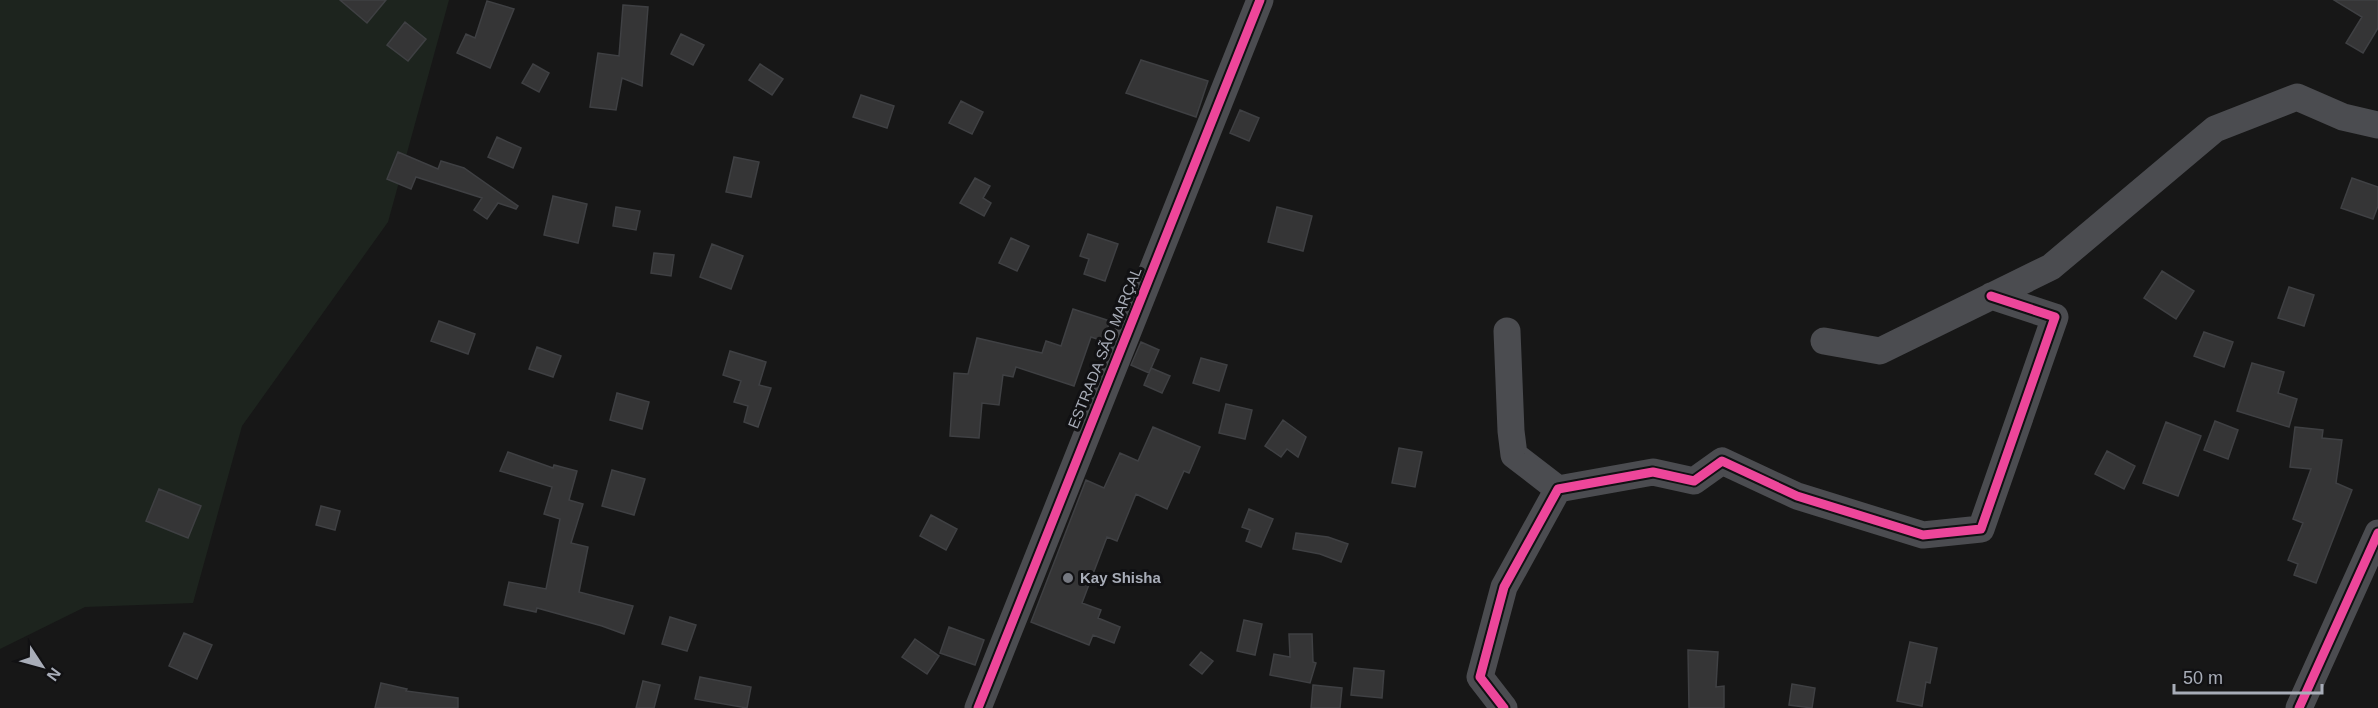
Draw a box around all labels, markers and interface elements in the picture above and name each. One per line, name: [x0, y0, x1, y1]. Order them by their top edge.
street label: ESTRADA SÃO MARÇAL: [1064, 265, 1145, 431]
place label: Kay Shisha: [1080, 569, 1162, 586]
marker: Kay Shisha: [1061, 571, 1075, 585]
north arrow: [12, 636, 72, 696]
scale bar: [2174, 657, 2322, 695]
text: N: [43, 665, 64, 684]
text: 50 m: [2183, 668, 2223, 688]

